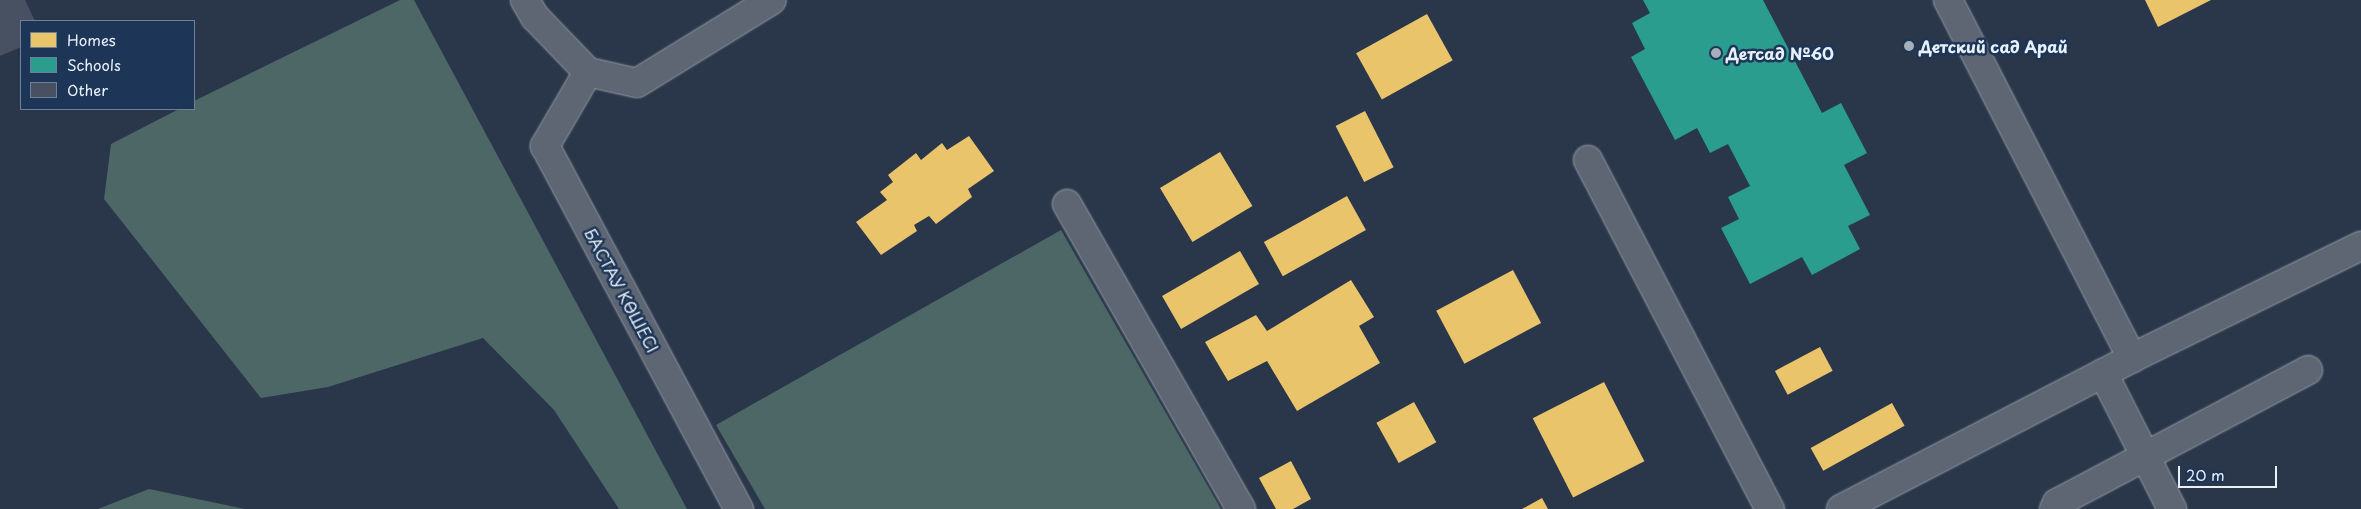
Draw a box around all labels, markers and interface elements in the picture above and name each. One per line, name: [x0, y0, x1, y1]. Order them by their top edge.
legend: [20, 20, 195, 110]
text: Homes: [67, 28, 116, 51]
place label: Детский сад Арай: [1919, 36, 2069, 56]
marker: Детский сад Арай: [1903, 40, 1915, 52]
place label: Детсад №60: [1726, 43, 1834, 63]
marker: Детсад №60: [1710, 47, 1722, 59]
text: Schools: [67, 53, 121, 76]
text: Other: [67, 78, 108, 101]
street label: БАСТАУ КӨШЕСІ: [581, 224, 663, 356]
scale bar: [2181, 456, 2280, 488]
text: 20 m: [2186, 463, 2225, 486]

